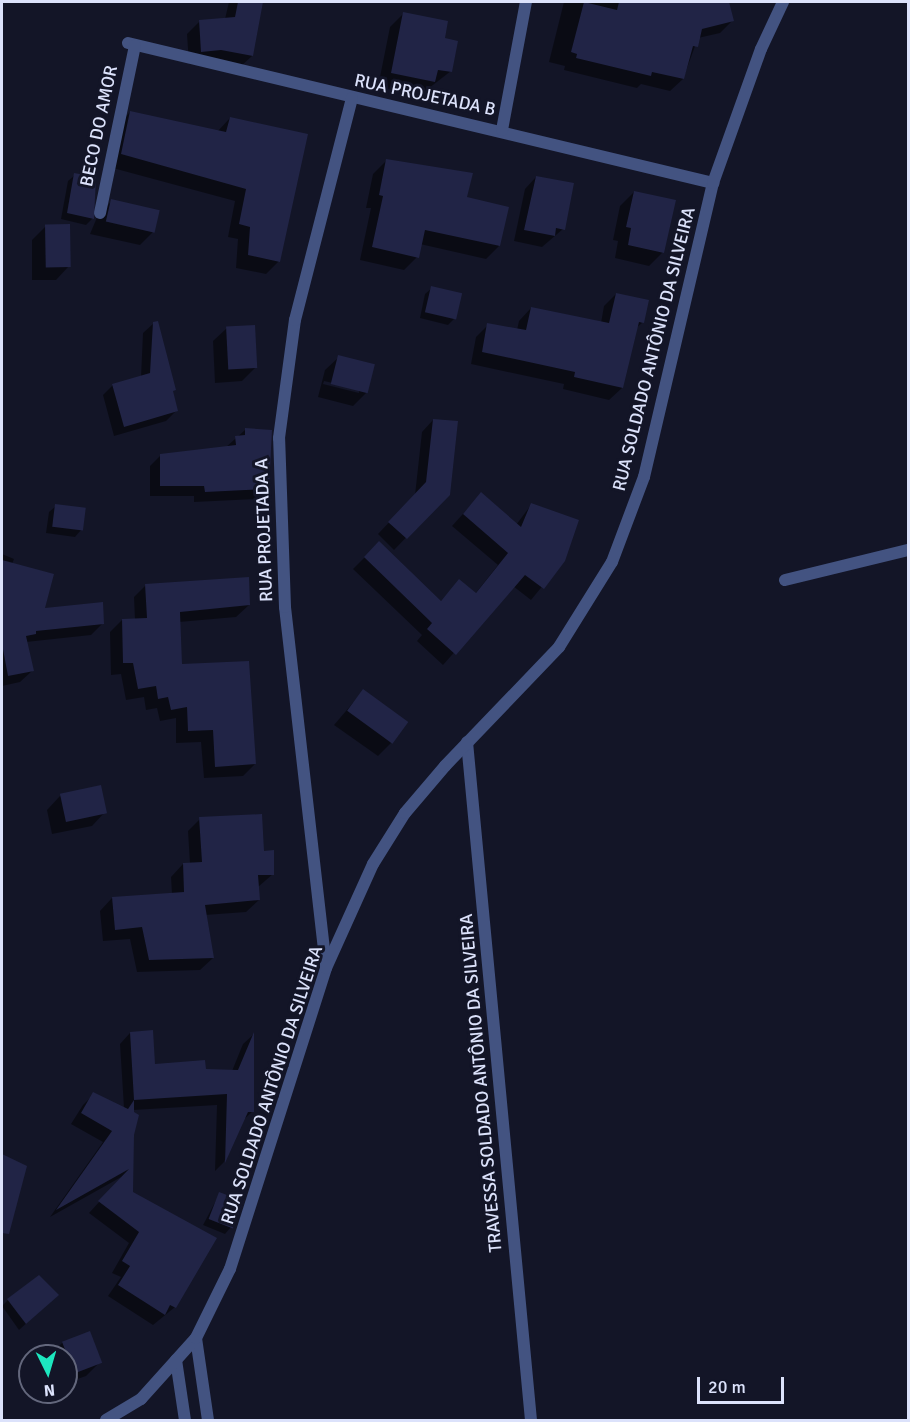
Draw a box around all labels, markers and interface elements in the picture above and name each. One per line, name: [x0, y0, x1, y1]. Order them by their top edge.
street label: BECO DO AMOR: [76, 64, 122, 188]
street label: RUA PROJETADA B: [352, 69, 498, 121]
street label: RUA SOLDADO ANTÔNIO DA SILVEIRA: [608, 205, 700, 493]
street label: RUA PROJETADA A: [251, 458, 277, 602]
street label: TRAVESSA SOLDADO ANTÔNIO DA SILVEIRA: [455, 913, 507, 1253]
street label: RUA SOLDADO ANTÔNIO DA SILVEIRA: [217, 943, 327, 1227]
north arrow: [18, 1344, 78, 1404]
scale bar: [700, 1365, 787, 1403]
text: 20 m: [708, 1376, 746, 1398]
text: N: [43, 1379, 56, 1400]

